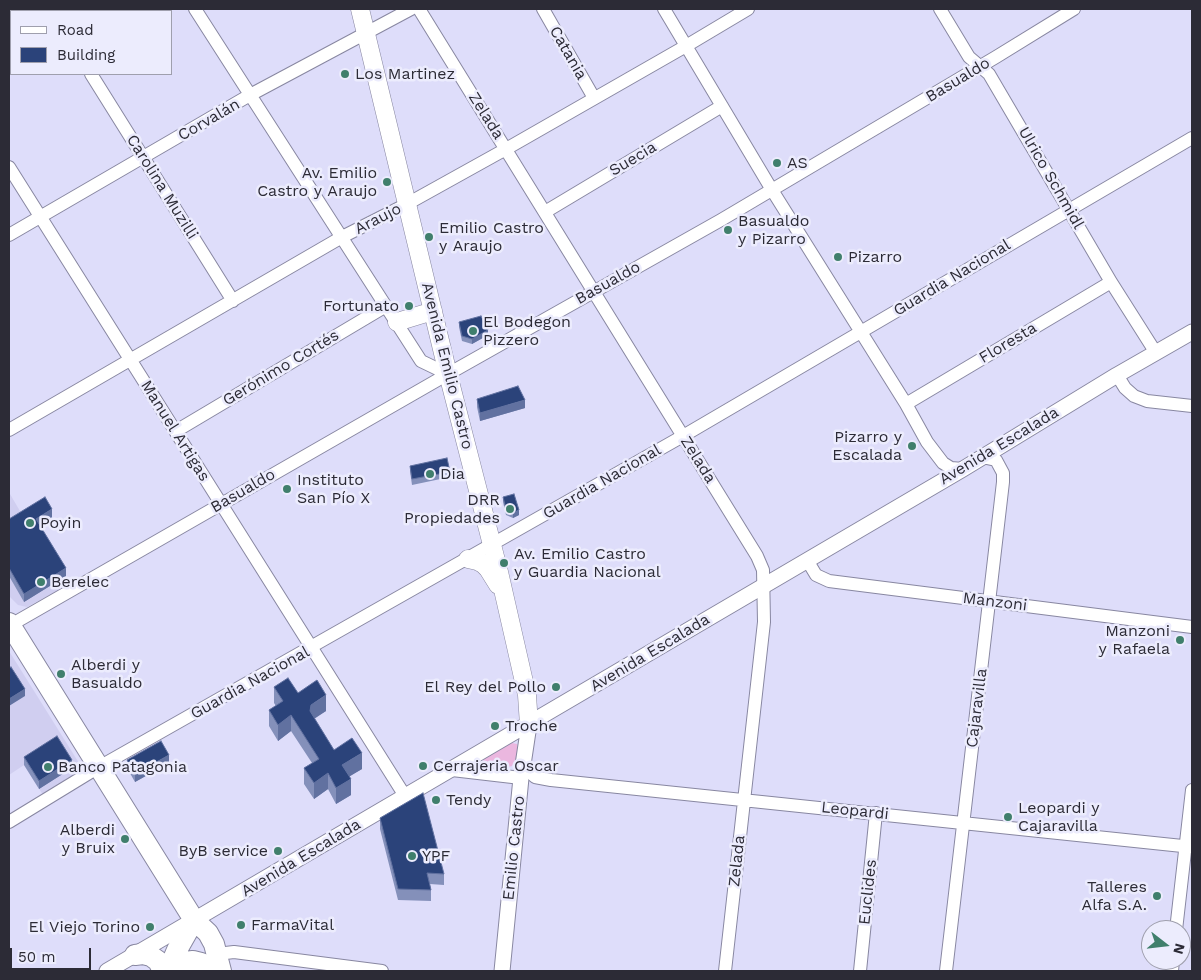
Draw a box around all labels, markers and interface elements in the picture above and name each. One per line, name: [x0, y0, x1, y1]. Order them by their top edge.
legend: [10, 10, 172, 75]
text: Road: [57, 21, 94, 39]
street label: Catania: [545, 23, 591, 83]
text: Building: [57, 46, 115, 64]
street label: Basualdo: [922, 53, 994, 107]
place label: Los Martinez: [355, 64, 455, 84]
marker: Los Martinez: [339, 68, 351, 80]
street label: Zelada: [464, 89, 508, 143]
street label: Corvalán: [175, 95, 243, 145]
street label: Ulrico Schmidl: [1014, 124, 1088, 232]
street label: Carolina Muzilli: [122, 131, 202, 243]
street label: Suecia: [606, 137, 660, 181]
place label: AS: [787, 153, 808, 173]
marker: AS: [771, 157, 783, 169]
place label: Av. Emilio Castro y Araujo: [257, 163, 377, 201]
marker: Av. Emilio Castro y Araujo: [381, 176, 393, 188]
street label: Araujo: [352, 199, 404, 239]
place label: Basualdo y Pizarro: [738, 211, 809, 249]
place label: Emilio Castro y Araujo: [439, 218, 544, 256]
marker: Basualdo y Pizarro: [722, 224, 734, 236]
marker: Emilio Castro y Araujo: [423, 231, 435, 243]
street label: Guardia Nacional: [890, 236, 1014, 320]
place label: Pizarro: [848, 247, 902, 267]
marker: Pizarro: [832, 251, 844, 263]
street label: Basualdo: [572, 257, 644, 309]
street label: Avenida Emilio Castro: [417, 281, 477, 451]
place label: Fortunato: [323, 296, 399, 316]
marker: Fortunato: [403, 300, 415, 312]
place label: El Bodegon Pizzero: [483, 312, 571, 350]
street label: Floresta: [976, 318, 1040, 368]
marker: El Bodegon Pizzero: [467, 325, 479, 337]
street label: Gerónimo Cortés: [219, 326, 343, 410]
street label: Manuel Artigas: [136, 377, 214, 485]
street label: Avenida Escalada: [936, 403, 1062, 489]
place label: Pizarro y Escalada: [832, 427, 902, 465]
street label: Zelada: [676, 433, 720, 487]
street label: Guardia Nacional: [540, 440, 664, 524]
marker: Pizarro y Escalada: [906, 440, 918, 452]
place label: Dia: [440, 464, 465, 484]
street label: Basualdo: [207, 465, 279, 517]
marker: Dia: [424, 468, 436, 480]
place label: Instituto San Pío X: [297, 470, 370, 508]
marker: Instituto San Pío X: [281, 483, 293, 495]
place label: DRR Propiedades: [404, 490, 500, 528]
marker: DRR Propiedades: [504, 503, 516, 515]
place label: Poyin: [40, 513, 81, 533]
marker: Poyin: [24, 517, 36, 529]
place label: Av. Emilio Castro y Guardia Nacional: [514, 544, 661, 582]
marker: Av. Emilio Castro y Guardia Nacional: [498, 557, 510, 569]
place label: Berelec: [51, 572, 109, 592]
marker: Berelec: [35, 576, 47, 588]
street label: Manzoni: [962, 589, 1028, 615]
street label: Avenida Escalada: [587, 610, 713, 696]
place label: Manzoni y Rafaela: [1099, 621, 1170, 659]
marker: Manzoni y Rafaela: [1174, 634, 1186, 646]
street label: Guardia Nacional: [187, 642, 313, 724]
place label: Alberdi y Basualdo: [71, 655, 142, 693]
street label: Cajaravilla: [963, 667, 991, 749]
marker: Alberdi y Basualdo: [55, 668, 67, 680]
place label: El Rey del Pollo: [424, 677, 546, 697]
marker: El Rey del Pollo: [550, 681, 562, 693]
place label: Troche: [505, 716, 558, 736]
marker: Troche: [489, 720, 501, 732]
place label: Cerrajeria Oscar: [433, 756, 559, 776]
place label: Banco Patagonia: [58, 757, 187, 777]
marker: Cerrajeria Oscar: [417, 760, 429, 772]
marker: Banco Patagonia: [42, 761, 54, 773]
place label: Tendy: [446, 790, 491, 810]
marker: Tendy: [430, 794, 442, 806]
street label: Emilio Castro: [499, 795, 529, 901]
street label: Leopardi: [820, 798, 890, 824]
place label: Leopardi y Cajaravilla: [1018, 798, 1100, 836]
marker: Leopardi y Cajaravilla: [1002, 811, 1014, 823]
street label: Avenida Escalada: [238, 815, 364, 901]
place label: Alberdi y Bruix: [60, 820, 115, 858]
marker: Alberdi y Bruix: [119, 833, 131, 845]
street label: Zelada: [725, 834, 749, 888]
place label: ByB service: [178, 841, 268, 861]
marker: ByB service: [272, 845, 284, 857]
place label: YPF: [422, 846, 450, 866]
marker: YPF: [406, 850, 418, 862]
street label: Euclides: [855, 858, 881, 926]
place label: Talleres Alfa S.A.: [1082, 877, 1147, 915]
marker: Talleres Alfa S.A.: [1151, 890, 1163, 902]
place label: FarmaVital: [251, 915, 334, 935]
place label: El Viejo Torino: [28, 917, 140, 937]
marker: FarmaVital: [235, 919, 247, 931]
north arrow: [1141, 920, 1191, 970]
marker: El Viejo Torino: [144, 921, 156, 933]
scale bar: [12, 938, 94, 970]
text: N: [1170, 942, 1189, 956]
text: 50 m: [18, 948, 55, 966]

